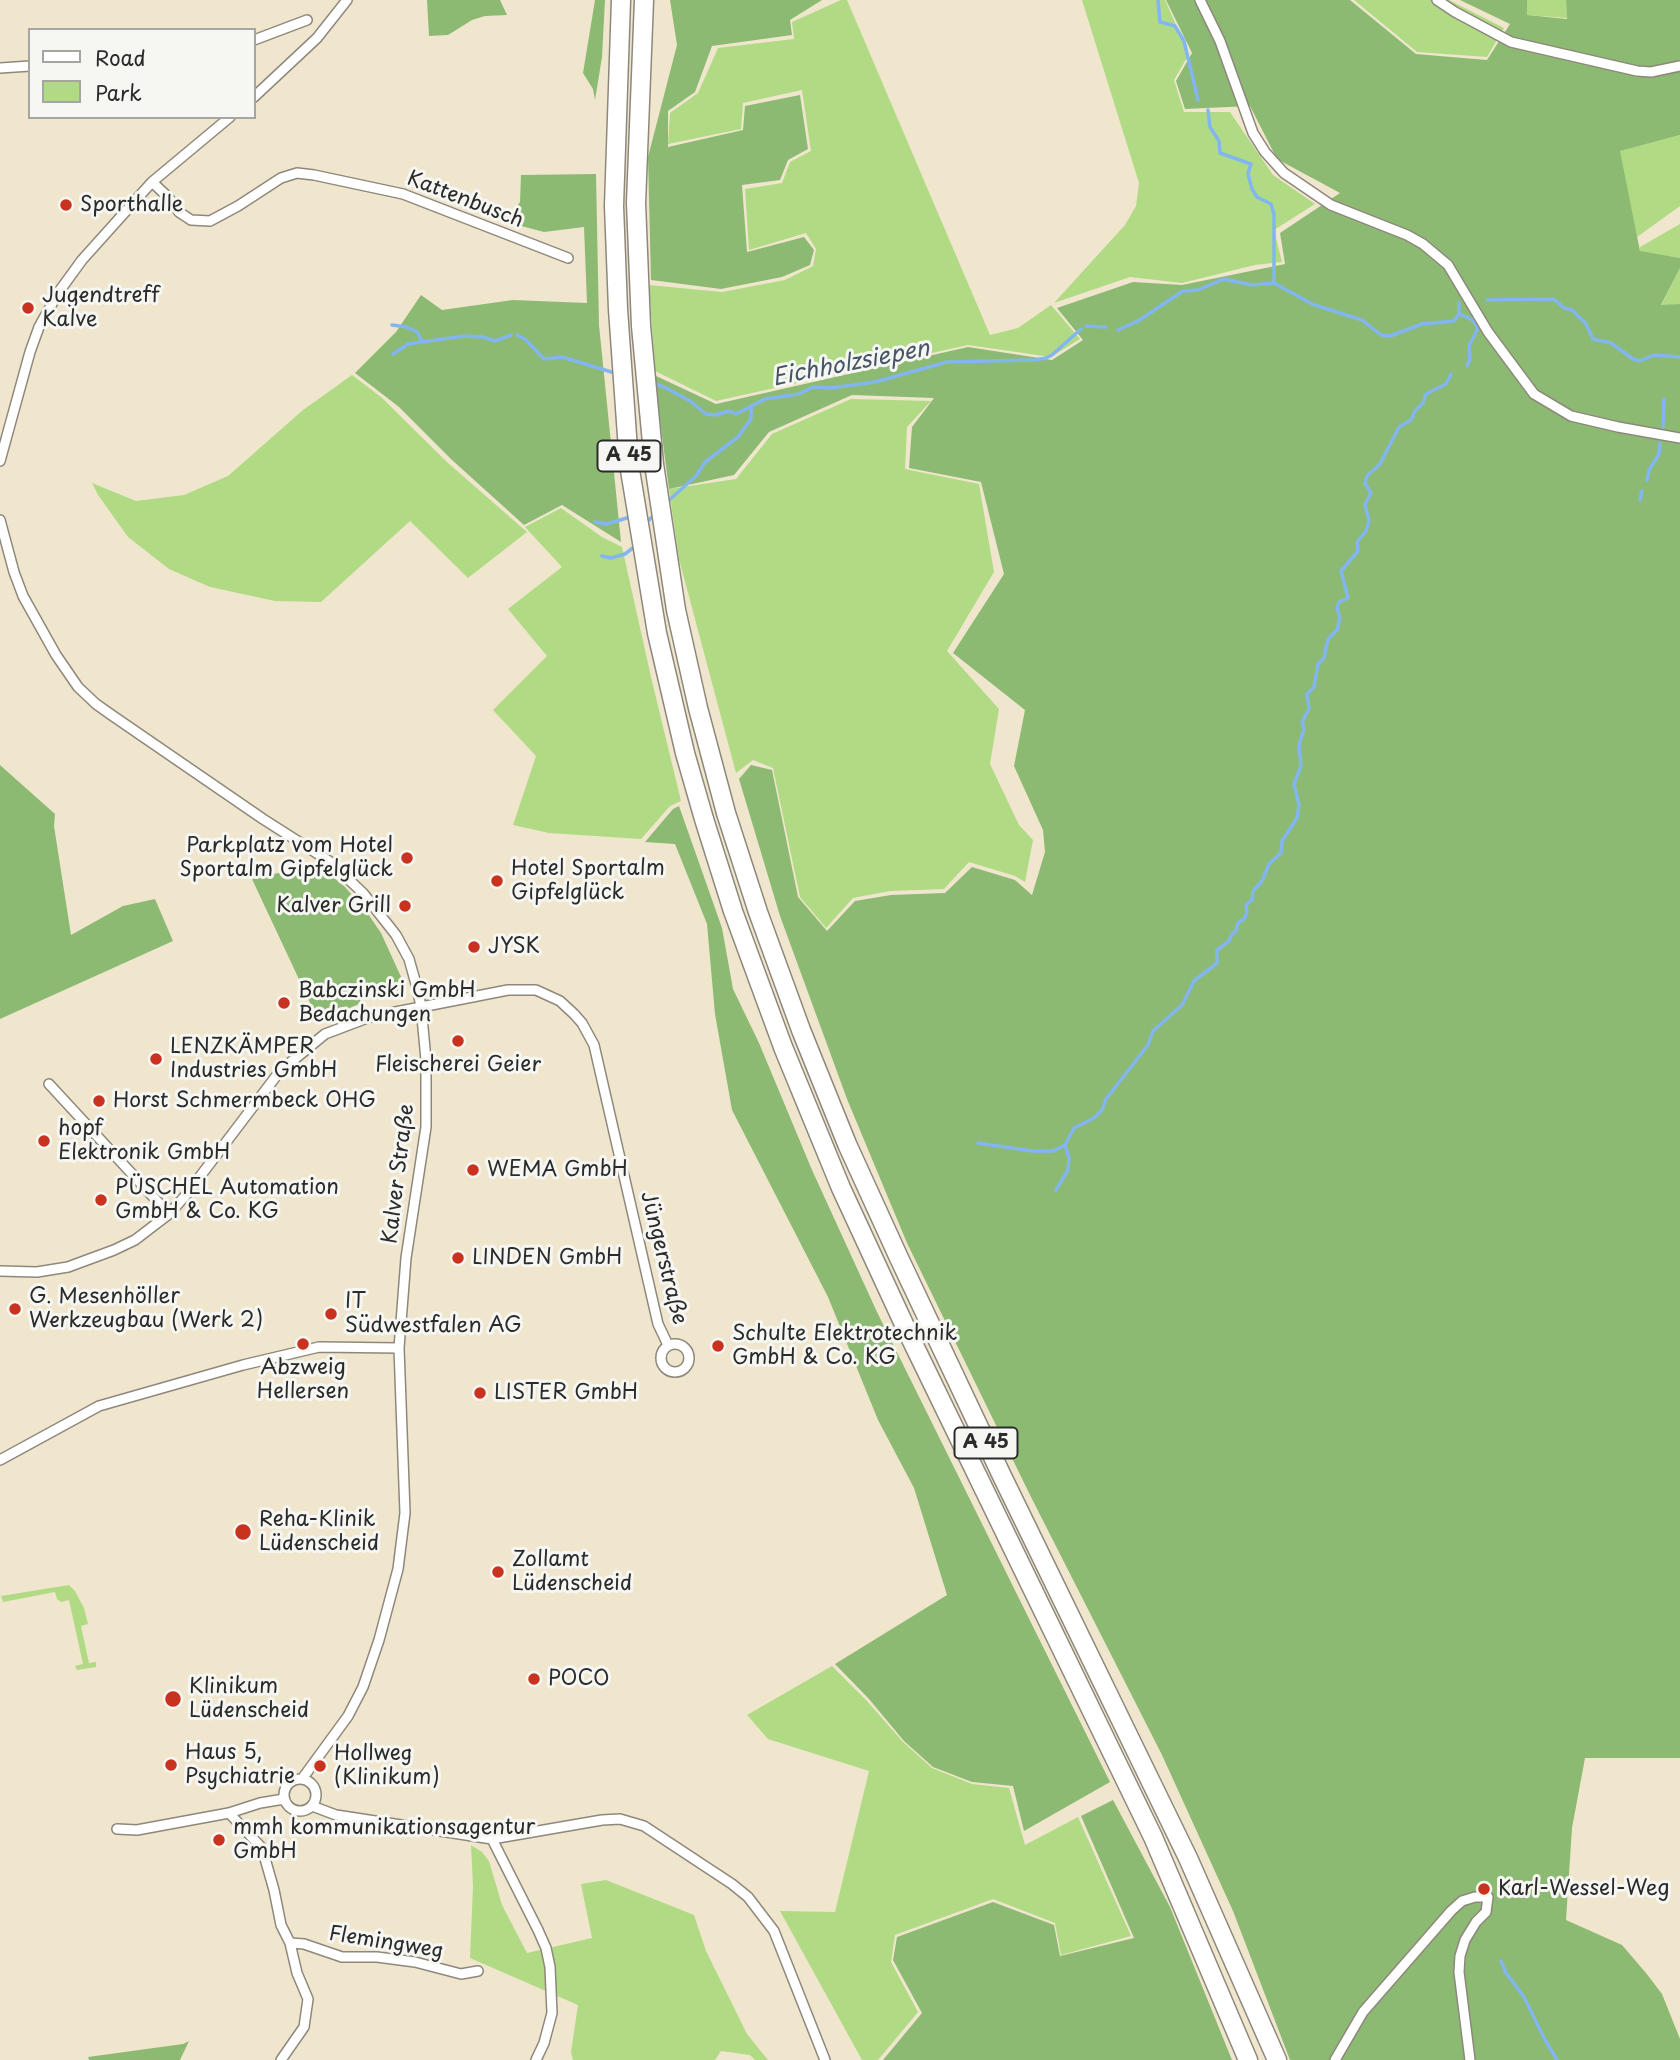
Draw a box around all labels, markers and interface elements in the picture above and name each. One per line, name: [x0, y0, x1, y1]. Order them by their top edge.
legend: [28, 28, 256, 119]
text: Road: [95, 41, 146, 73]
text: Park: [95, 76, 142, 108]
street label: Kattenbusch: [403, 166, 527, 234]
place label: Sporthalle: [80, 192, 183, 218]
marker: Sporthalle: [58, 197, 74, 213]
place label: Jugendtreff Kalve: [42, 283, 160, 333]
marker: Jugendtreff Kalve: [20, 300, 36, 316]
water label: Eichholzsiepen: [770, 335, 932, 393]
road number: A 45: [598, 440, 660, 471]
place label: Parkplatz vom Hotel Sportalm Gipfelglück: [180, 833, 393, 883]
marker: Parkplatz vom Hotel Sportalm Gipfelglück: [399, 850, 415, 866]
place label: Hotel Sportalm Gipfelglück: [511, 856, 665, 906]
marker: Hotel Sportalm Gipfelglück: [489, 873, 505, 889]
place label: Kalver Grill: [276, 893, 391, 919]
marker: Kalver Grill: [397, 898, 413, 914]
place label: JYSK: [488, 934, 540, 960]
marker: JYSK: [466, 939, 482, 955]
place label: Babczinski GmbH Bedachungen: [298, 978, 476, 1028]
marker: Babczinski GmbH Bedachungen: [276, 995, 292, 1011]
marker: Fleischerei Geier: [450, 1033, 466, 1049]
place label: LENZKÄMPER Industries GmbH: [170, 1034, 337, 1084]
marker: LENZKÄMPER Industries GmbH: [148, 1051, 164, 1067]
place label: Fleischerei Geier: [375, 1052, 541, 1078]
place label: Horst Schmermbeck OHG: [113, 1088, 376, 1114]
marker: Horst Schmermbeck OHG: [91, 1093, 107, 1109]
street label: Kalver Straße: [378, 1103, 420, 1245]
place label: hopf Elektronik GmbH: [58, 1116, 230, 1166]
marker: hopf Elektronik GmbH: [36, 1133, 52, 1149]
place label: WEMA GmbH: [487, 1157, 628, 1183]
marker: WEMA GmbH: [465, 1162, 481, 1178]
place label: PÜSCHEL Automation GmbH & Co. KG: [115, 1175, 339, 1225]
street label: Jüngerstraße: [634, 1189, 692, 1327]
marker: PÜSCHEL Automation GmbH & Co. KG: [93, 1192, 109, 1208]
place label: LINDEN GmbH: [472, 1245, 622, 1271]
marker: LINDEN GmbH: [450, 1250, 466, 1266]
place label: G. Mesenhöller Werkzeugbau (Werk 2): [29, 1284, 263, 1334]
place label: IT Südwestfalen AG: [345, 1289, 522, 1339]
marker: G. Mesenhöller Werkzeugbau (Werk 2): [7, 1301, 23, 1317]
marker: IT Südwestfalen AG: [323, 1306, 339, 1322]
place label: Schulte Elektrotechnik GmbH & Co. KG: [732, 1321, 957, 1371]
marker: Abzweig Hellersen: [295, 1336, 311, 1352]
marker: Schulte Elektrotechnik GmbH & Co. KG: [710, 1338, 726, 1354]
place label: Abzweig Hellersen: [257, 1355, 349, 1405]
place label: LISTER GmbH: [494, 1380, 638, 1406]
marker: LISTER GmbH: [472, 1385, 488, 1401]
road number: A 45: [954, 1428, 1018, 1458]
place label: Reha-Klinik Lüdenscheid: [259, 1507, 379, 1557]
marker: Reha-Klinik Lüdenscheid: [233, 1522, 253, 1542]
place label: Zollamt Lüdenscheid: [512, 1547, 632, 1597]
marker: Zollamt Lüdenscheid: [490, 1564, 506, 1580]
place label: POCO: [548, 1666, 609, 1692]
marker: POCO: [526, 1671, 542, 1687]
place label: Klinikum Lüdenscheid: [189, 1674, 309, 1724]
marker: Klinikum Lüdenscheid: [163, 1689, 183, 1709]
place label: Haus 5, Psychiatrie: [185, 1740, 295, 1790]
place label: Hollweg (Klinikum): [334, 1741, 440, 1791]
marker: Haus 5, Psychiatrie: [163, 1757, 179, 1773]
marker: Hollweg (Klinikum): [312, 1758, 328, 1774]
place label: mmh kommunikationsagentur GmbH: [233, 1815, 535, 1865]
marker: mmh kommunikationsagentur GmbH: [211, 1832, 227, 1848]
place label: Karl-Wessel-Weg: [1498, 1876, 1670, 1902]
marker: Karl-Wessel-Weg: [1476, 1881, 1492, 1897]
street label: Flemingweg: [327, 1921, 445, 1965]

